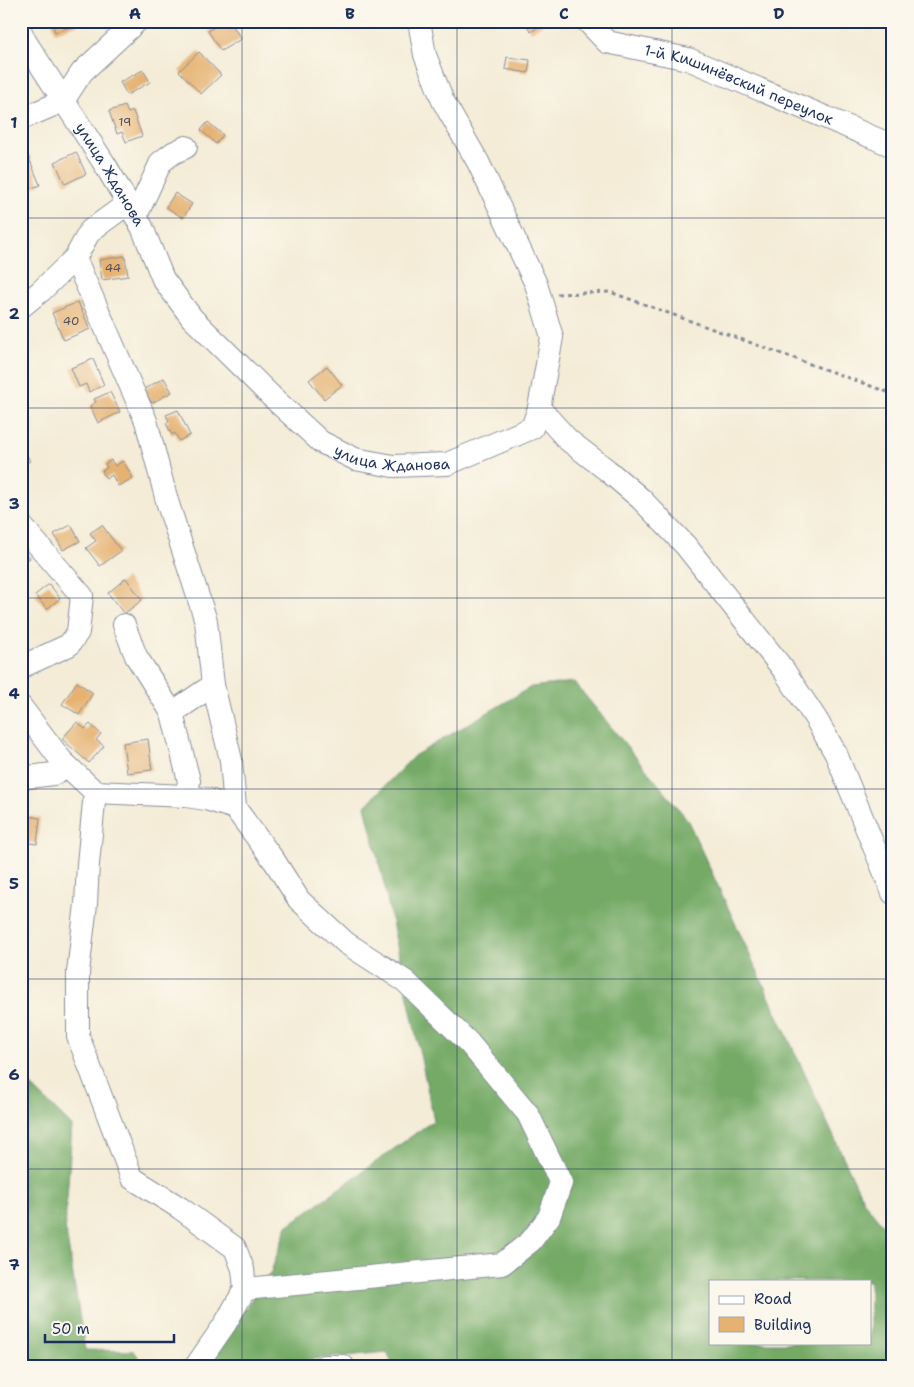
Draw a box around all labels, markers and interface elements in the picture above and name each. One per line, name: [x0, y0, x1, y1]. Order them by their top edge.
text: A: [129, 3, 141, 24]
text: B: [345, 3, 355, 24]
text: C: [559, 3, 569, 24]
text: D: [773, 3, 785, 24]
street label: 1-й Кишинёвский переулок: [642, 40, 836, 130]
text: 1: [10, 112, 18, 133]
house number: 19: [119, 114, 131, 130]
street label: улица Жданова: [71, 119, 150, 230]
house number: 44: [105, 260, 121, 276]
text: 2: [8, 303, 20, 324]
house number: 40: [63, 313, 79, 329]
street label: улица Жданова: [331, 440, 451, 476]
text: 3: [8, 493, 20, 514]
text: 4: [8, 683, 20, 704]
text: 5: [9, 873, 19, 894]
text: 6: [8, 1064, 20, 1085]
text: 7: [8, 1254, 20, 1275]
legend: [709, 1280, 872, 1344]
text: Road: [754, 1289, 792, 1309]
scale bar: [45, 1312, 174, 1344]
text: Building: [754, 1315, 811, 1335]
text: 50 m: [52, 1319, 90, 1339]

